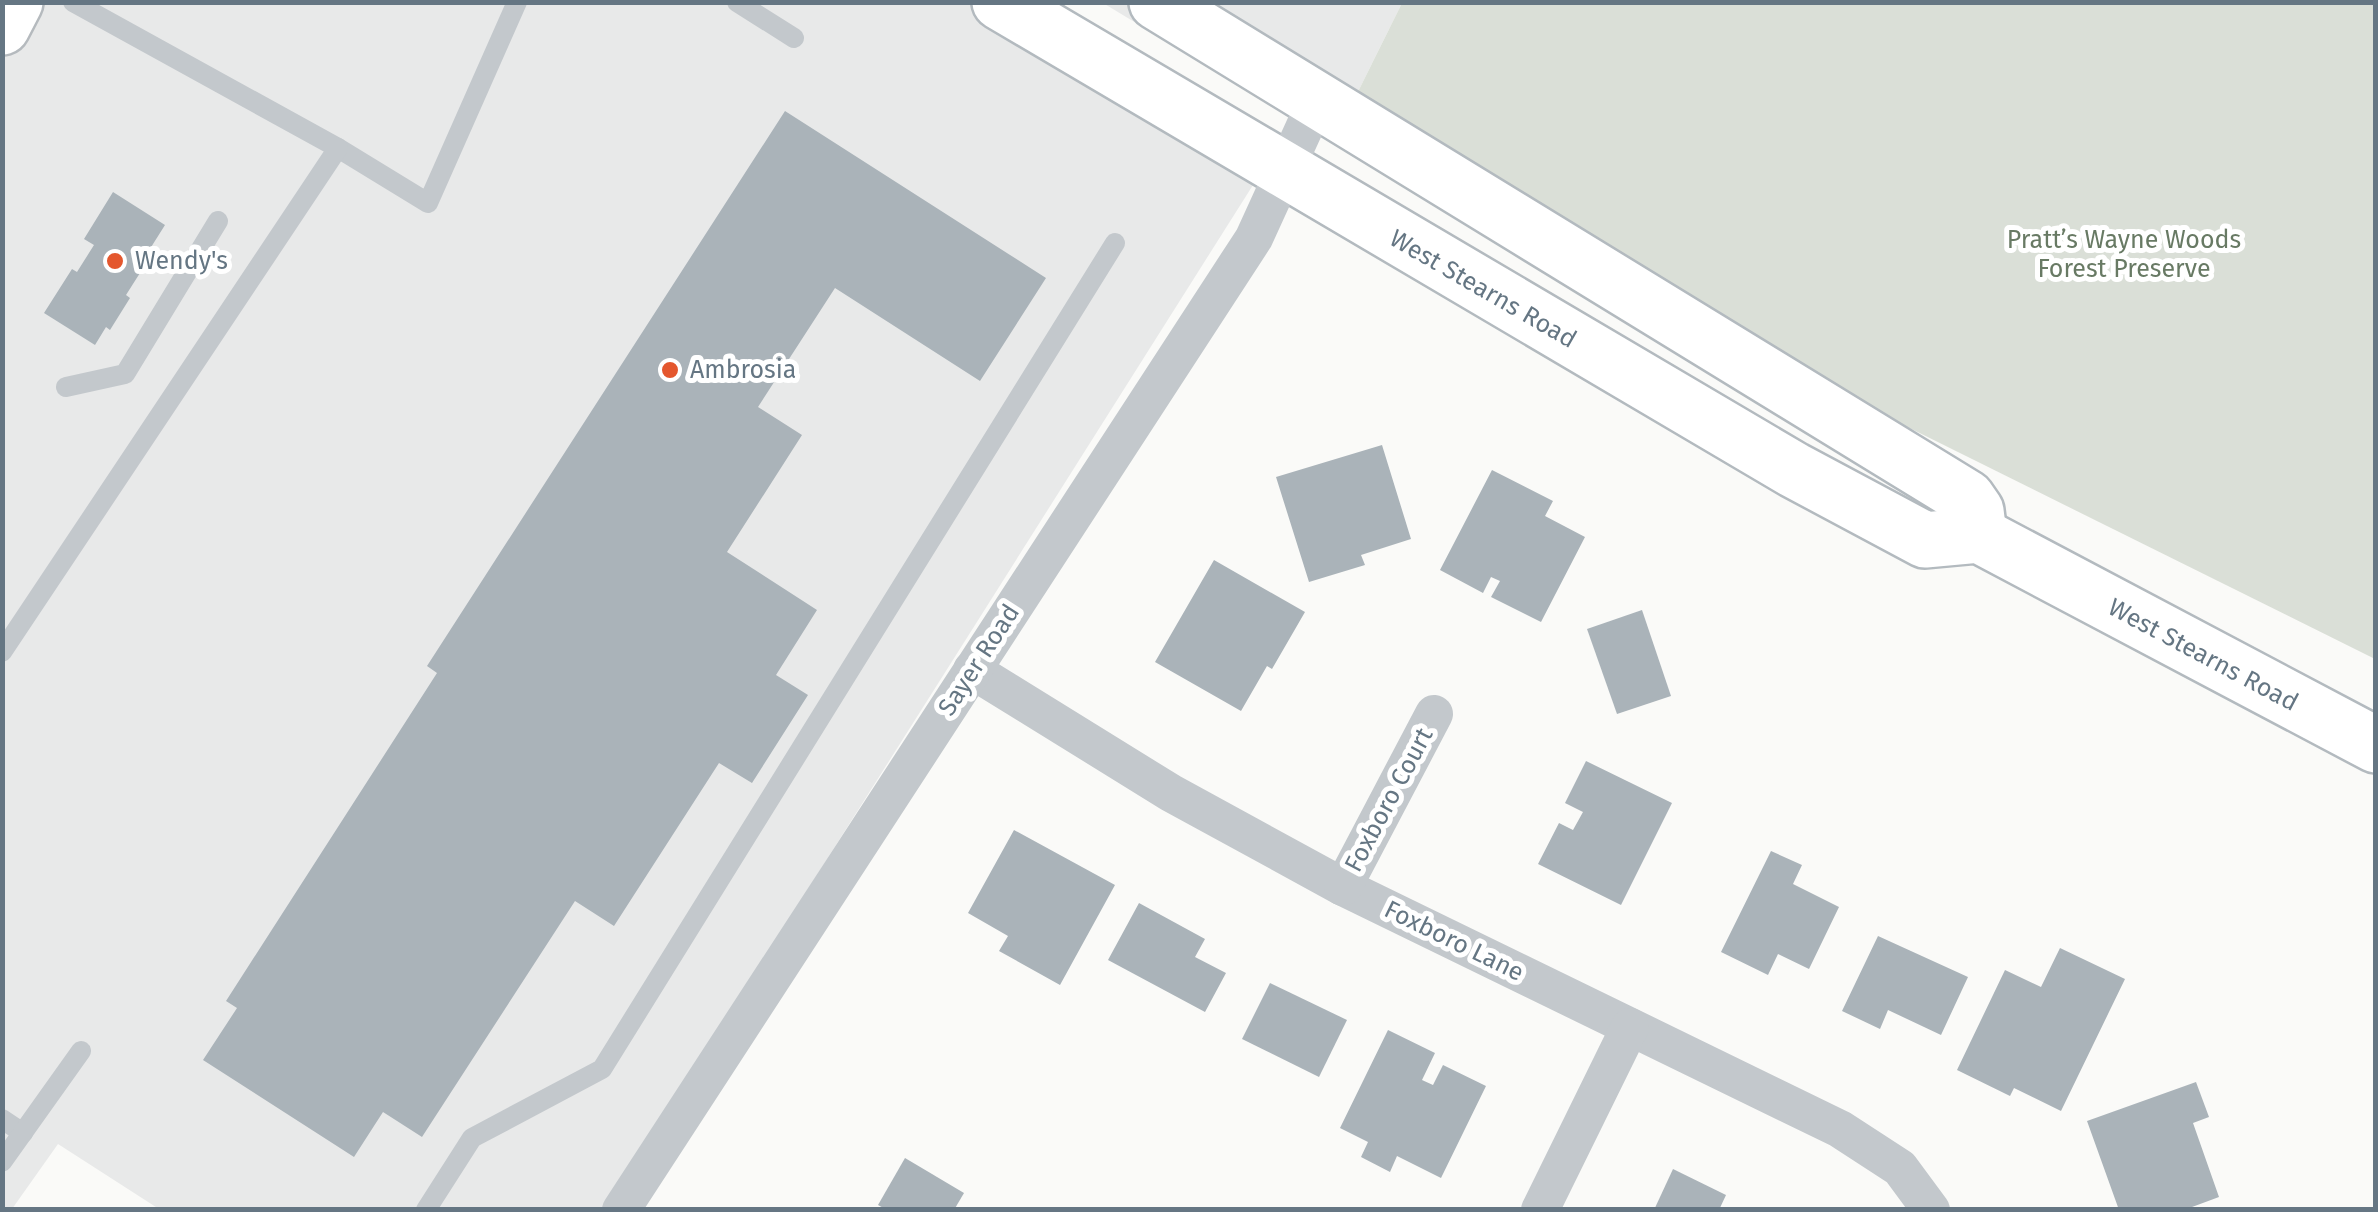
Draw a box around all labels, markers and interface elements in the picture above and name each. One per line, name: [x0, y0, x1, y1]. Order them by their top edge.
street label: West Stearns Road: [1384, 223, 1582, 355]
park label: Pratt’s Wayne Woods Forest Preserve: [2007, 225, 2241, 284]
place label: Wendy's: [135, 246, 228, 276]
marker: Wendy's: [104, 250, 126, 272]
place label: Ambrosia: [690, 355, 796, 385]
marker: Ambrosia: [659, 359, 681, 381]
street label: West Stearns Road: [2103, 592, 2303, 718]
street label: Sayer Road: [932, 599, 1026, 721]
street label: Foxboro Court: [1338, 722, 1440, 877]
street label: Foxboro Lane: [1379, 894, 1529, 988]

